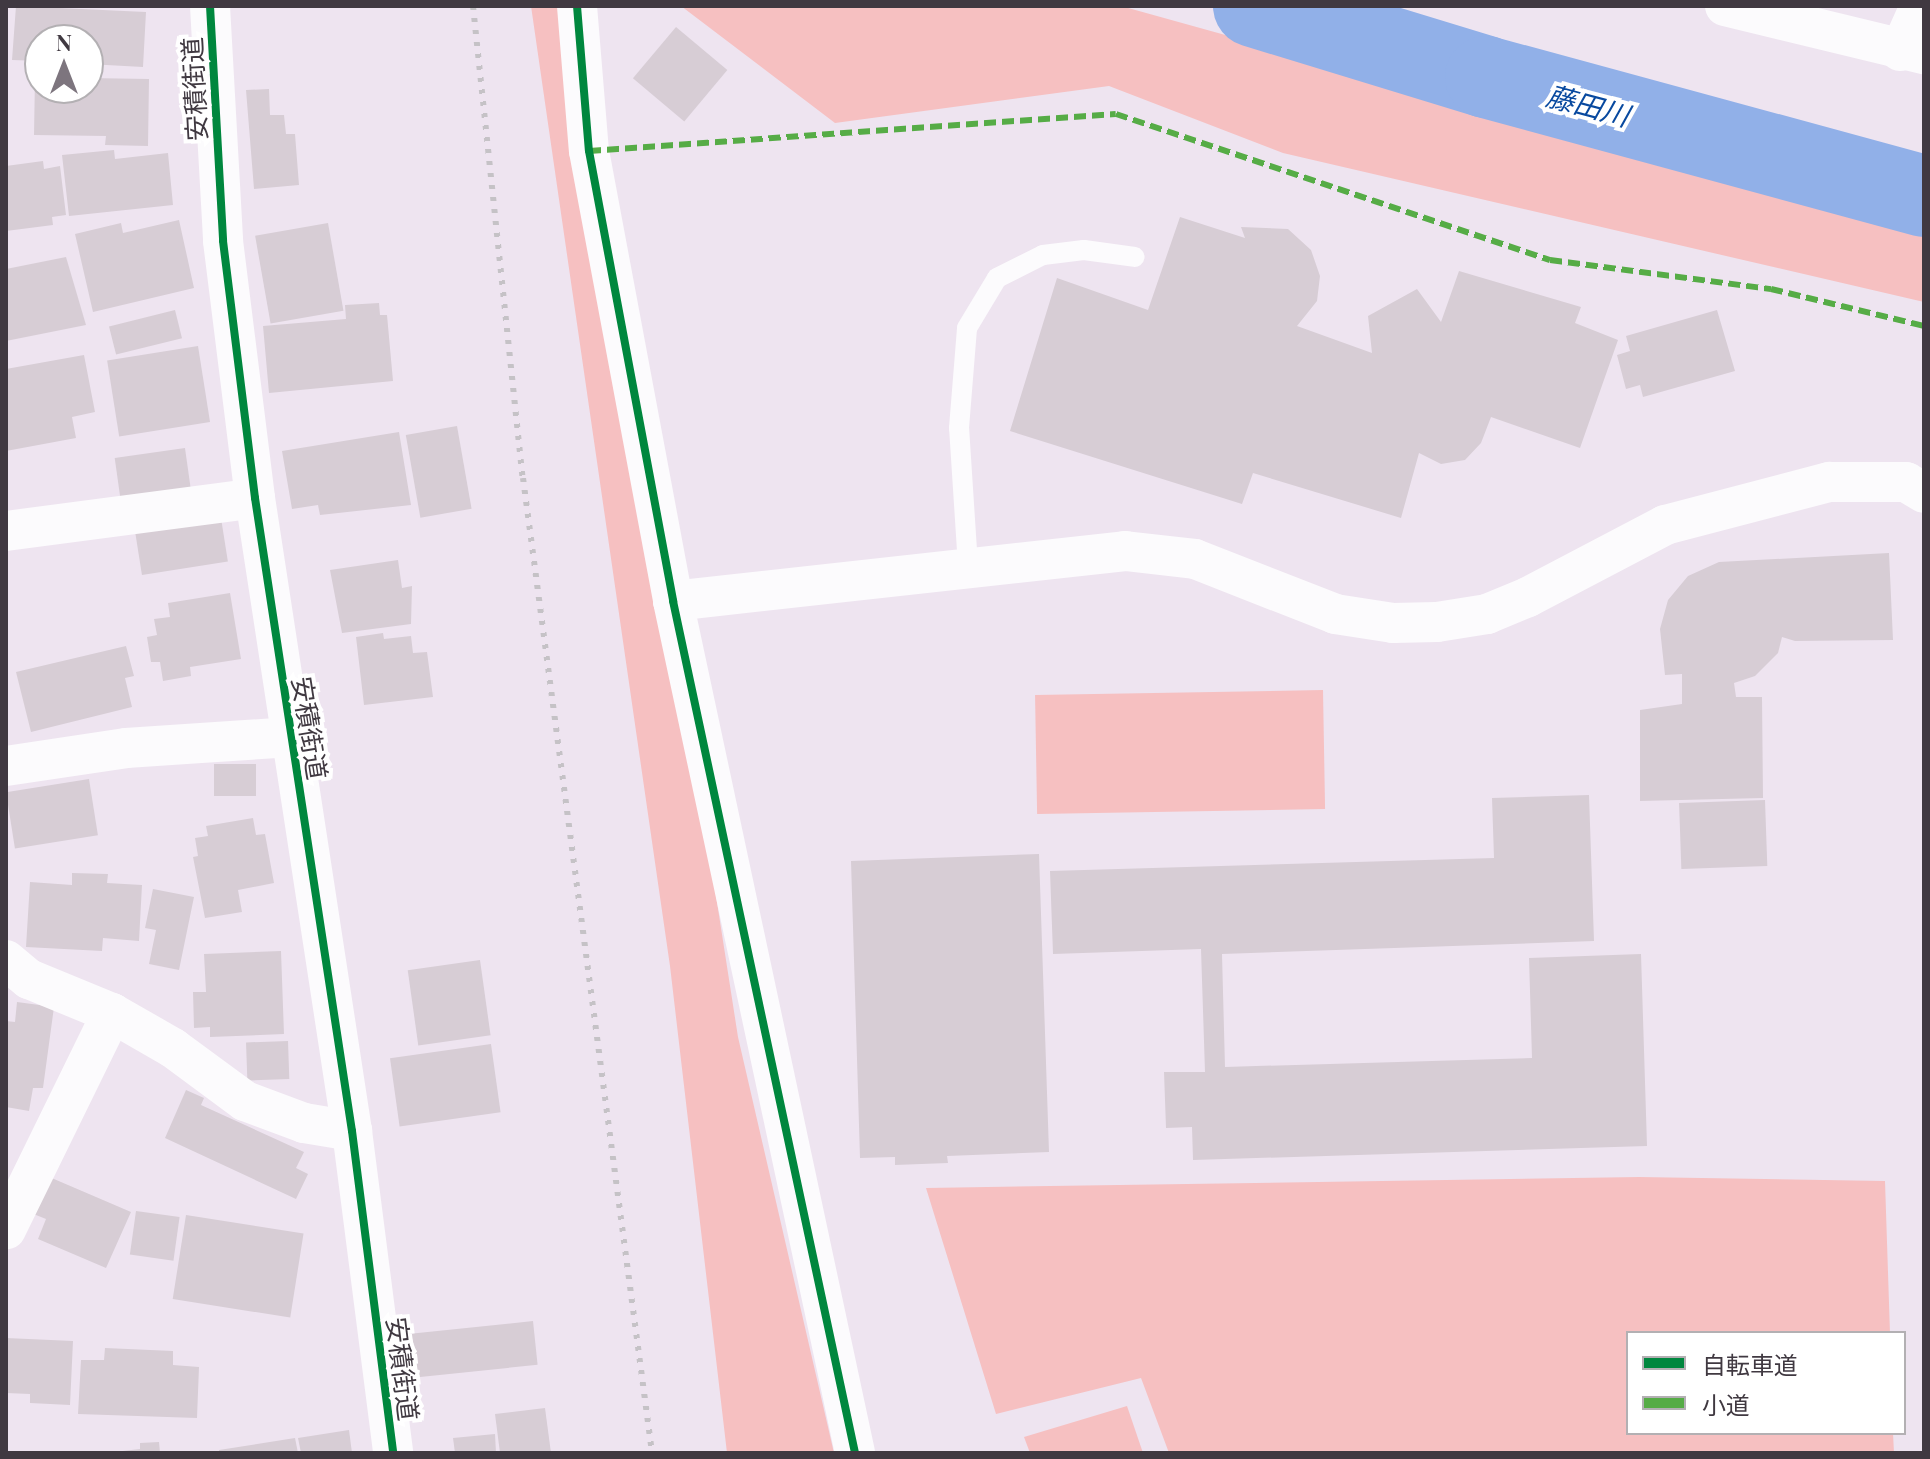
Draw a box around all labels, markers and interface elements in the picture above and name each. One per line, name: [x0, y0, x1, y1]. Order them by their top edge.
north arrow: [24, 24, 104, 104]
text: N: [56, 27, 72, 57]
street label: 安積街道: [176, 36, 212, 142]
water label: 藤田川: [1543, 78, 1633, 132]
street label: 安積街道: [286, 674, 334, 782]
street label: 安積街道: [381, 1315, 425, 1423]
legend: [1626, 1331, 1906, 1435]
text: 自転車道: [1702, 1348, 1798, 1380]
text: 小道: [1702, 1388, 1750, 1420]

